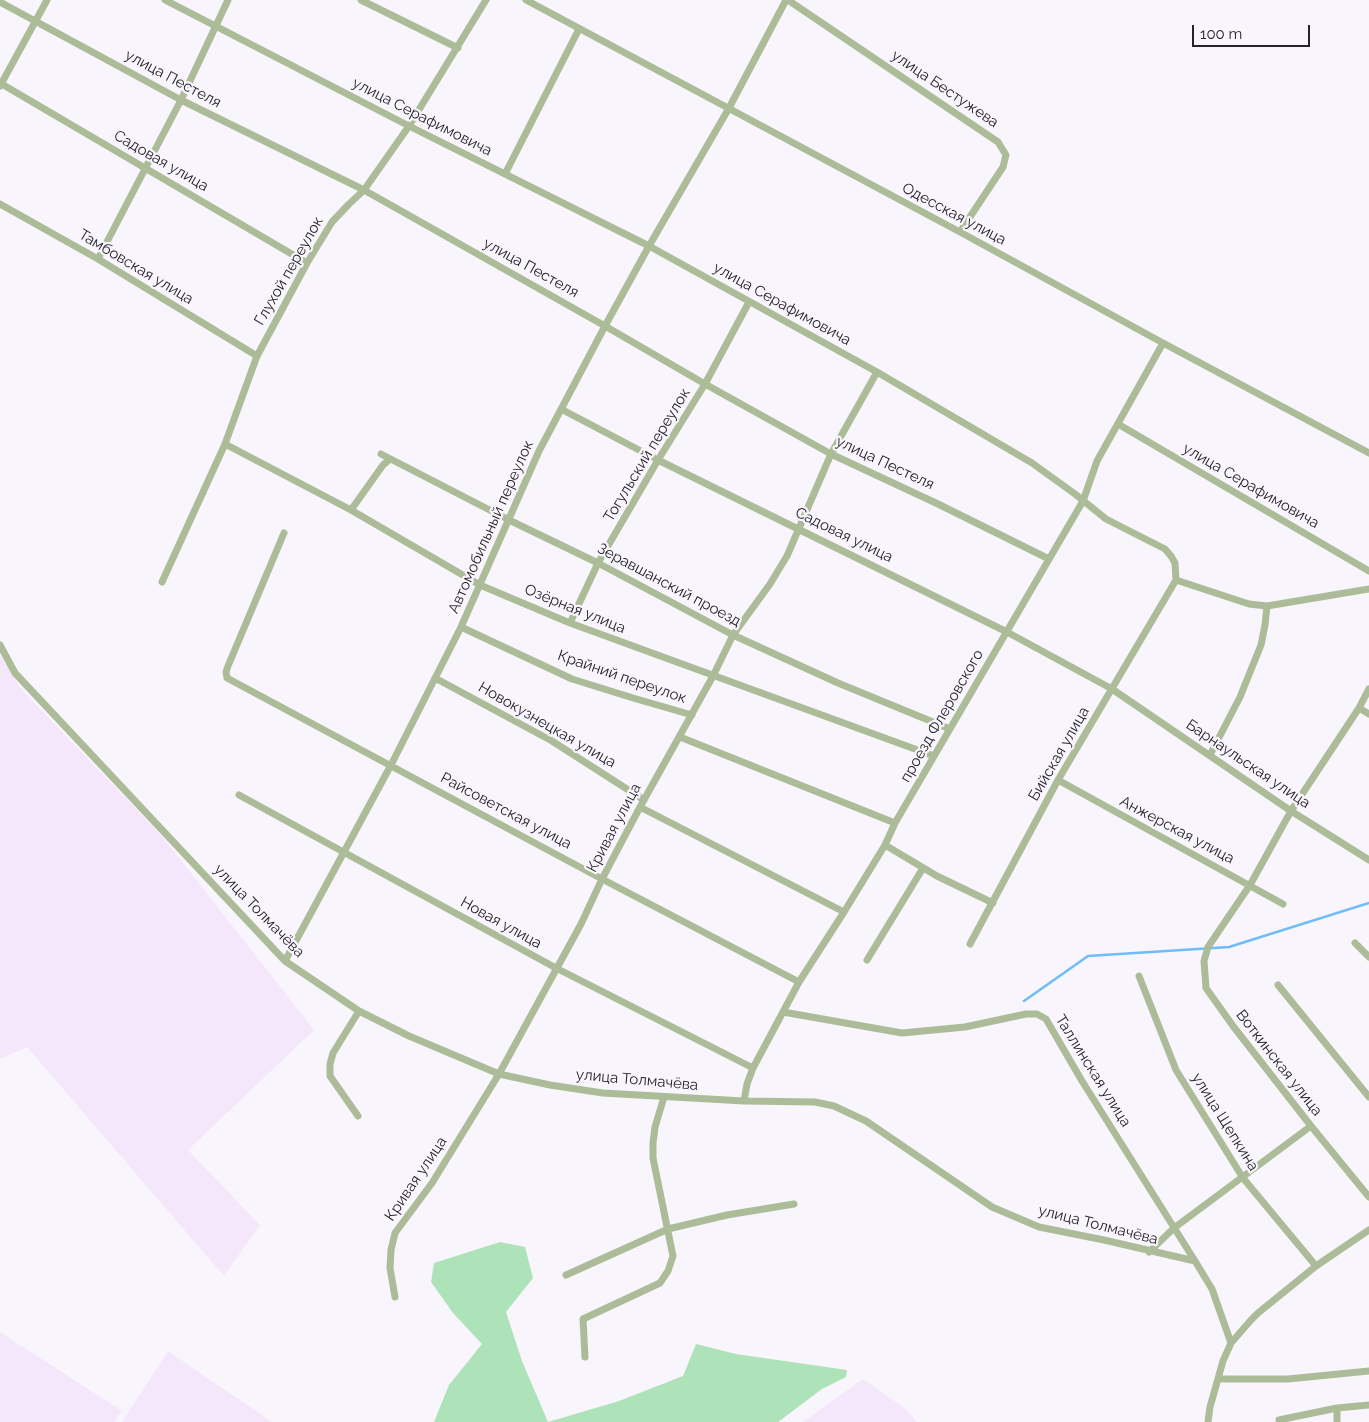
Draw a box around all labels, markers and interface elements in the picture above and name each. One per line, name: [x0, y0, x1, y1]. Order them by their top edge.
scale bar: [1194, 15, 1312, 47]
text: 100 m: [1200, 25, 1242, 43]
street label: улица Пестеля: [122, 46, 224, 112]
street label: улица Бестужева: [888, 47, 1002, 131]
street label: улица Серафимовича: [349, 74, 495, 160]
street label: Садовая улица: [110, 127, 212, 195]
street label: Одесская улица: [899, 179, 1009, 249]
street label: Глухой переулок: [251, 214, 327, 328]
street label: Тамбовская улица: [75, 226, 197, 308]
street label: улица Пестеля: [480, 234, 582, 302]
street label: улица Серафимовича: [710, 259, 854, 349]
street label: Тогульский переулок: [600, 385, 694, 525]
street label: улица Пестеля: [833, 432, 937, 494]
street label: Автомобильный переулок: [445, 438, 537, 616]
street label: улица Серафимовича: [1180, 440, 1322, 532]
street label: Садовая улица: [792, 504, 896, 566]
street label: Зеравшанский проезд: [594, 539, 744, 631]
street label: Озёрная улица: [522, 581, 628, 637]
street label: проезд Флеровского: [897, 646, 987, 786]
street label: Крайний переулок: [555, 647, 689, 707]
street label: Новокузнецкая улица: [475, 678, 619, 772]
street label: Бийская улица: [1025, 704, 1093, 804]
street label: Барнаульская улица: [1182, 716, 1314, 812]
street label: Райсоветская улица: [437, 769, 575, 853]
street label: Кривая улица: [583, 781, 645, 875]
street label: Анжерская улица: [1117, 792, 1237, 868]
street label: улица Толмачёва: [210, 861, 308, 961]
street label: Новая улица: [457, 893, 545, 953]
street label: Воткинская улица: [1232, 1006, 1326, 1120]
street label: Таллинская улица: [1051, 1012, 1135, 1130]
street label: улица Толмачёва: [575, 1066, 699, 1094]
street label: улица Щепкина: [1188, 1070, 1262, 1174]
street label: Кривая улица: [381, 1133, 451, 1225]
street label: улица Толмачёва: [1036, 1201, 1160, 1249]

